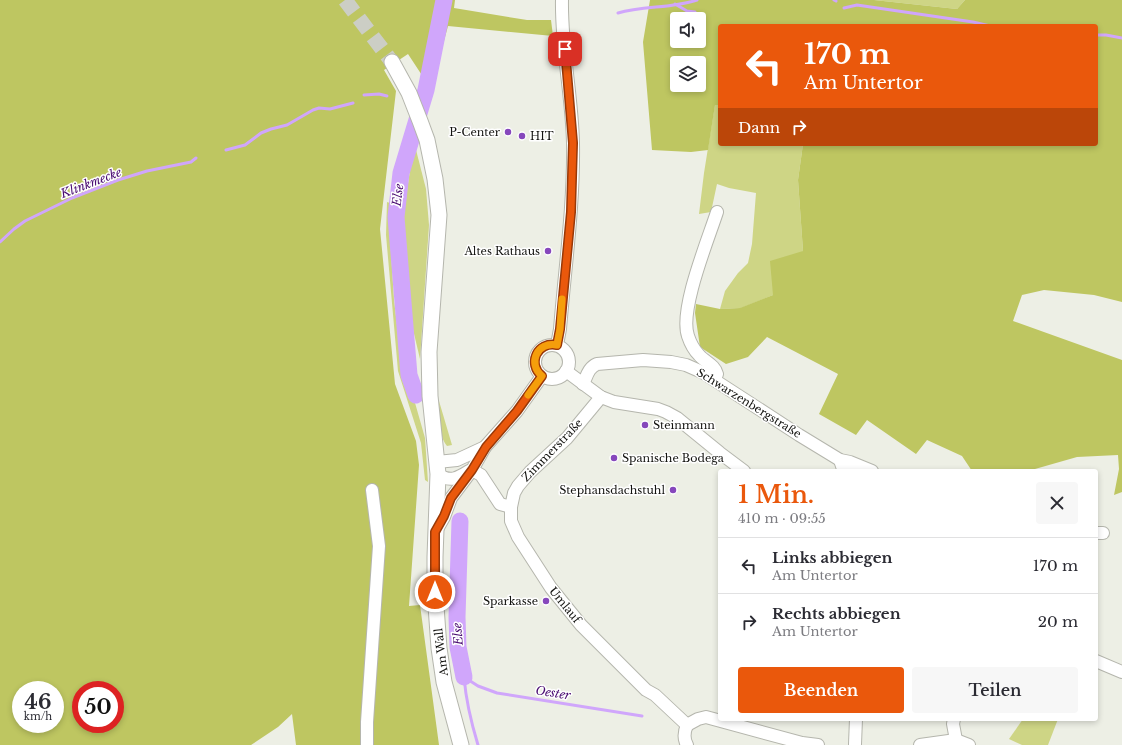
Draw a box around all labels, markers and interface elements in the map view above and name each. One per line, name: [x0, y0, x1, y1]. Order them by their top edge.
map controls: [670, 12, 706, 92]
button: sound: [670, 12, 706, 48]
pin: [548, 32, 582, 66]
text: 170 m: [804, 37, 890, 72]
icon: arrive: [554, 38, 576, 60]
icon: left: [738, 40, 790, 92]
button: layers: [670, 56, 706, 92]
text: Am Untertor: [804, 72, 923, 94]
icon: right: [788, 116, 810, 138]
text: Dann: [738, 118, 780, 137]
place label: P-Center: [449, 125, 501, 139]
marker: P-Center: [503, 127, 513, 137]
place label: HIT: [530, 129, 554, 143]
marker: HIT: [517, 131, 527, 141]
water label: Klinkmecke: [57, 164, 124, 201]
water label: Else: [389, 182, 406, 208]
place label: Altes Rathaus: [463, 244, 540, 258]
marker: Altes Rathaus: [543, 246, 553, 256]
street label: Schwarzenbergstraße: [694, 365, 804, 441]
street label: Zimmerstraße: [519, 416, 585, 484]
place label: Steinmann: [653, 418, 715, 432]
marker: Steinmann: [640, 420, 650, 430]
place label: Spanische Bodega: [622, 451, 725, 465]
marker: Spanische Bodega: [609, 453, 619, 463]
text: 1 Min.: [738, 480, 814, 509]
button: close: [1036, 482, 1078, 524]
place label: Stephansdachstuhl: [559, 483, 665, 497]
marker: Stephansdachstuhl: [668, 485, 678, 495]
text: 410 m · 09:55: [738, 510, 826, 527]
text: Links abbiegen: [772, 548, 892, 567]
icon: left: [738, 555, 760, 577]
text: 170 m: [1033, 556, 1078, 575]
text: Am Untertor: [772, 567, 858, 584]
position arrow: [414, 571, 456, 613]
street label: Umlauf: [546, 584, 585, 627]
place label: Sparkasse: [483, 594, 538, 608]
marker: Sparkasse: [541, 596, 551, 606]
text: Rechts abbiegen: [772, 604, 901, 623]
icon: right: [738, 611, 760, 633]
text: 20 m: [1038, 612, 1078, 631]
water label: Else: [449, 622, 466, 647]
text: Am Untertor: [772, 623, 858, 640]
street label: Am Wall: [431, 627, 451, 678]
button: Beenden: [738, 667, 904, 713]
button: Teilen: [912, 667, 1078, 713]
speed limit sign: 50: [72, 681, 124, 733]
water label: Oester: [535, 682, 572, 703]
text: 46: [25, 690, 51, 714]
text: km/h: [24, 710, 52, 723]

